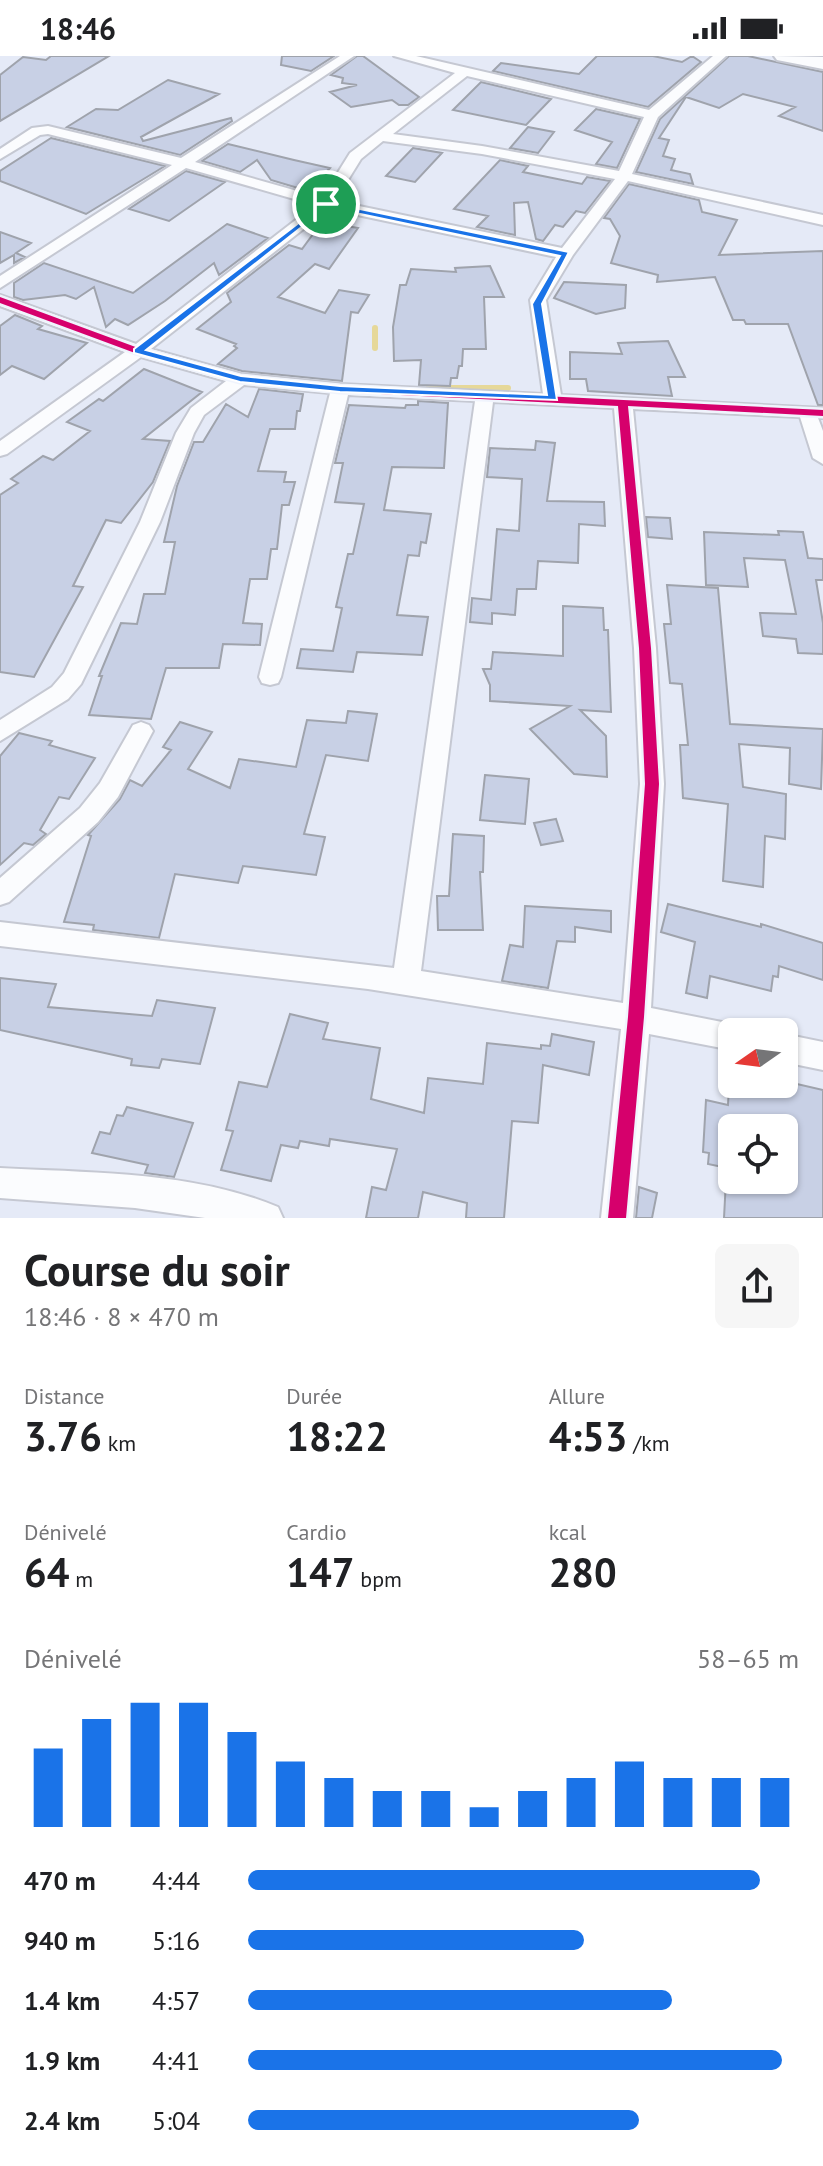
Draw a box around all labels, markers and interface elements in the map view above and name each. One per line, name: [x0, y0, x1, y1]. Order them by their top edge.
text: 18:46: [40, 9, 116, 48]
pin: [292, 170, 360, 238]
icon: arrive: [304, 182, 348, 226]
north arrow: [718, 1018, 798, 1098]
map controls: [718, 1018, 798, 1194]
button: locate: [718, 1114, 798, 1194]
text: Course du soir: [24, 1241, 290, 1298]
button: share: [715, 1244, 799, 1328]
text: 18:46 · 8 × 470 m: [24, 1300, 219, 1333]
text: Distance: [24, 1382, 105, 1410]
text: Durée: [286, 1382, 342, 1410]
text: Allure: [549, 1382, 605, 1410]
text: 3.76: [24, 1410, 102, 1462]
text: 18:22: [286, 1410, 388, 1462]
text: 4:53: [549, 1410, 627, 1462]
text: km: [102, 1429, 136, 1457]
text: /km: [627, 1429, 670, 1457]
text: Dénivelé: [24, 1518, 107, 1546]
text: Cardio: [286, 1518, 346, 1546]
text: kcal: [549, 1518, 586, 1546]
text: 64: [24, 1546, 69, 1598]
text: 147: [286, 1546, 354, 1598]
text: 280: [549, 1546, 617, 1598]
text: m: [69, 1565, 93, 1593]
text: bpm: [354, 1565, 402, 1593]
text: Dénivelé: [24, 1642, 122, 1675]
text: 58–65 m: [697, 1642, 799, 1675]
text: 470 m: [24, 1864, 96, 1897]
text: 4:44: [152, 1864, 200, 1897]
text: 940 m: [24, 1924, 96, 1957]
text: 5:16: [152, 1924, 200, 1957]
text: 1.4 km: [24, 1984, 100, 2017]
text: 4:57: [152, 1984, 200, 2017]
text: 1.9 km: [24, 2044, 100, 2077]
text: 4:41: [152, 2044, 200, 2077]
text: 2.4 km: [24, 2104, 100, 2137]
text: 5:04: [152, 2104, 200, 2137]

